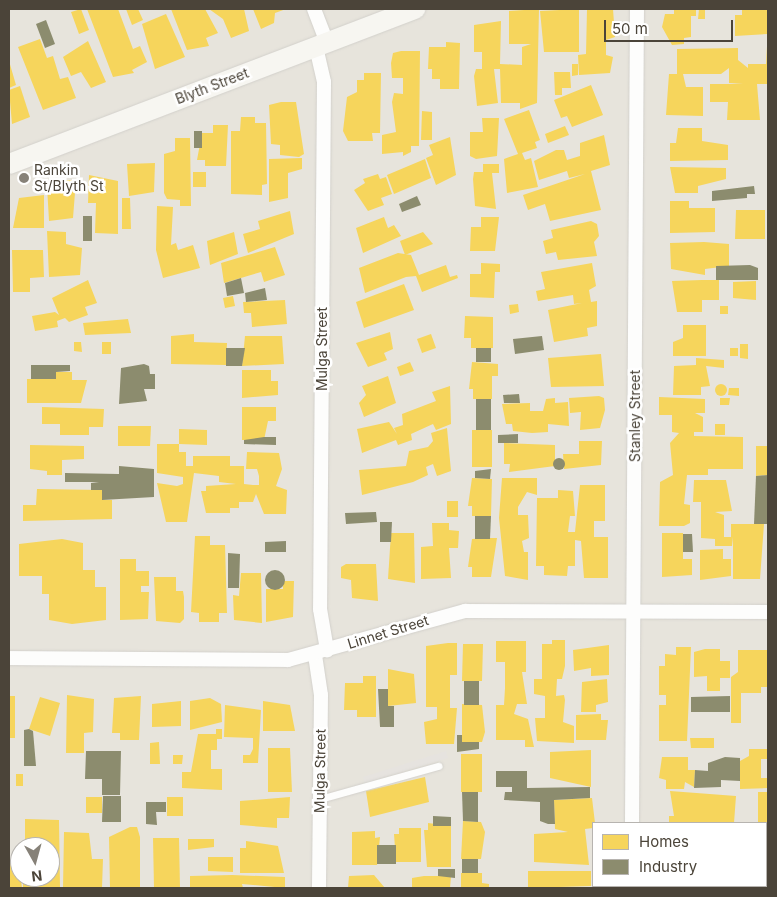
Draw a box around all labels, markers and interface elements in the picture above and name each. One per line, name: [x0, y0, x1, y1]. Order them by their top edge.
scale bar: [607, 10, 736, 42]
text: 50 m: [612, 19, 648, 38]
street label: Blyth Street: [173, 64, 251, 108]
place label: Rankin St/Blyth St: [34, 162, 104, 194]
marker: Rankin St/Blyth St: [18, 172, 30, 184]
street label: Mulga Street: [314, 307, 330, 391]
street label: Stanley Street: [627, 370, 643, 462]
street label: Linnet Street: [345, 612, 431, 652]
street label: Mulga Street: [311, 729, 329, 813]
legend: [592, 822, 767, 887]
text: Homes: [639, 832, 689, 851]
north arrow: [10, 837, 60, 887]
text: Industry: [639, 857, 697, 876]
text: N: [30, 867, 43, 885]

